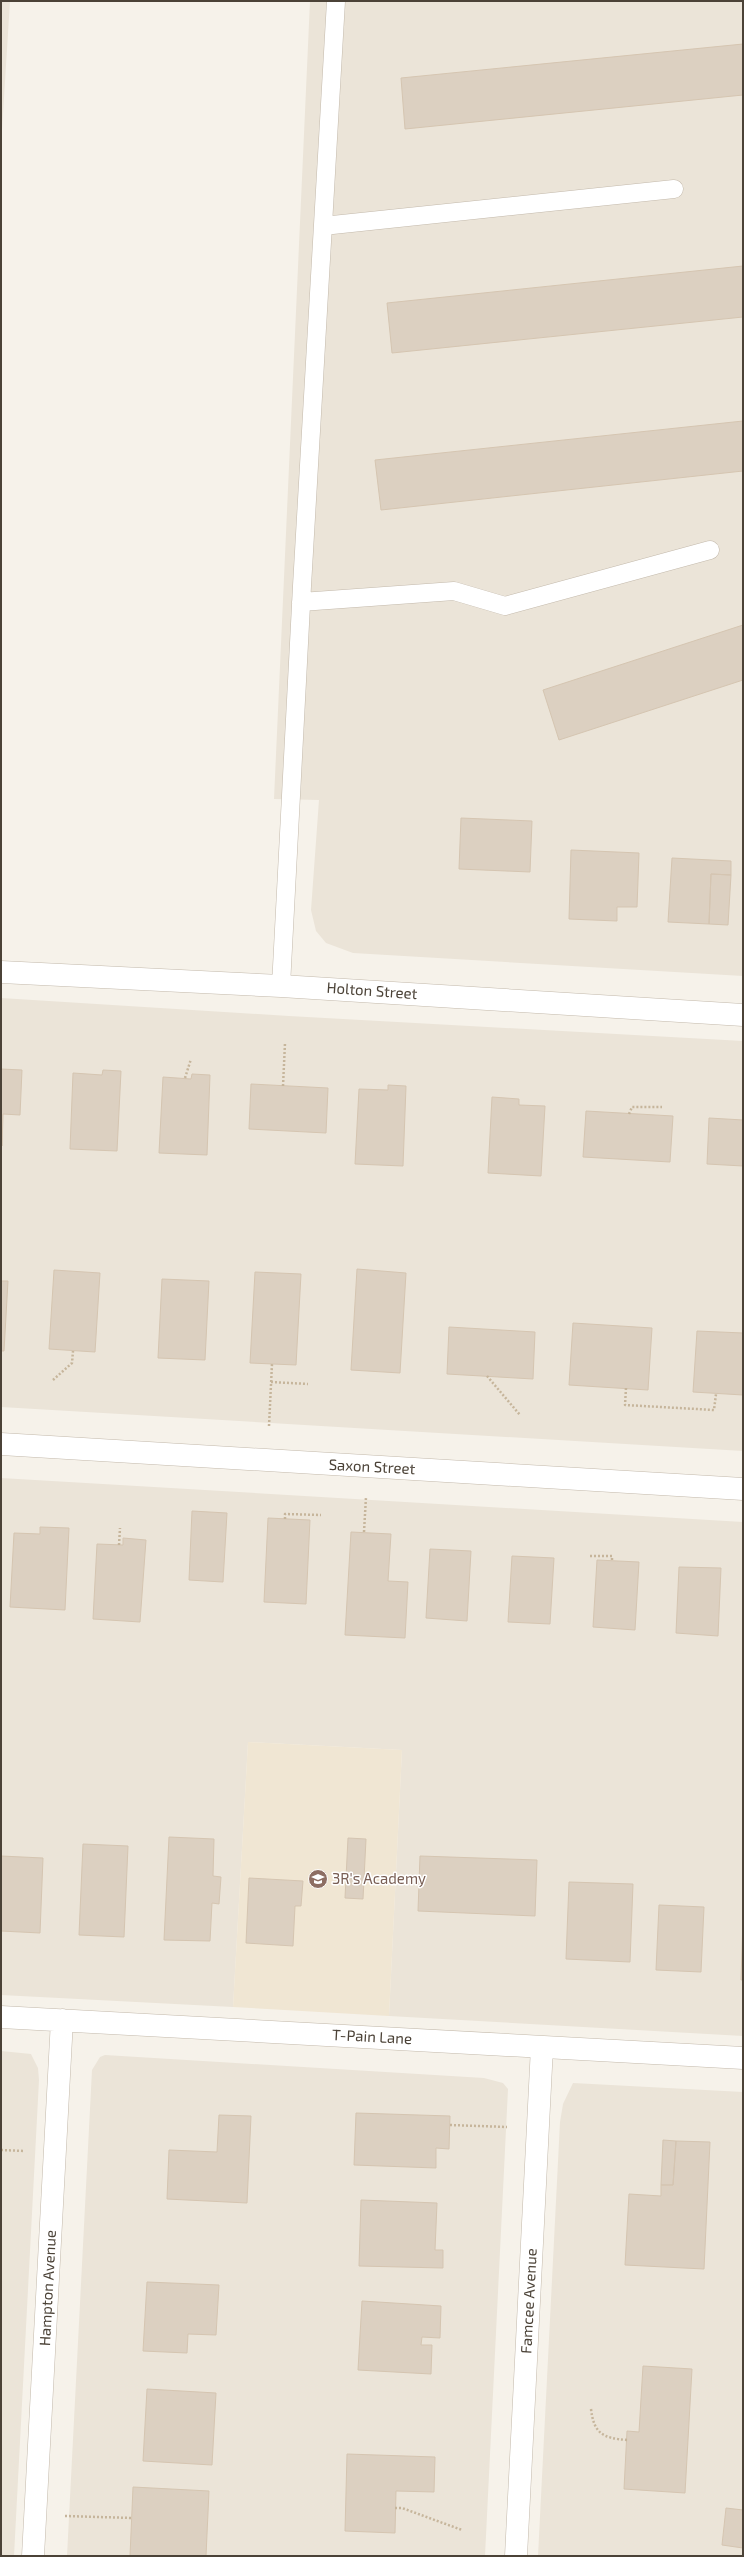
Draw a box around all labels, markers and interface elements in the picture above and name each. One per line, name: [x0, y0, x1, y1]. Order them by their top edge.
street label: Holton Street: [326, 978, 418, 1002]
street label: Saxon Street: [328, 1455, 416, 1477]
school or university icon: 3R's Academy: [307, 1868, 329, 1890]
place label: 3R's Academy: [332, 1869, 426, 1887]
street label: T-Pain Lane: [332, 2025, 413, 2047]
street label: Hampton Avenue: [35, 2229, 59, 2346]
street label: Famcee Avenue: [516, 2248, 540, 2354]

